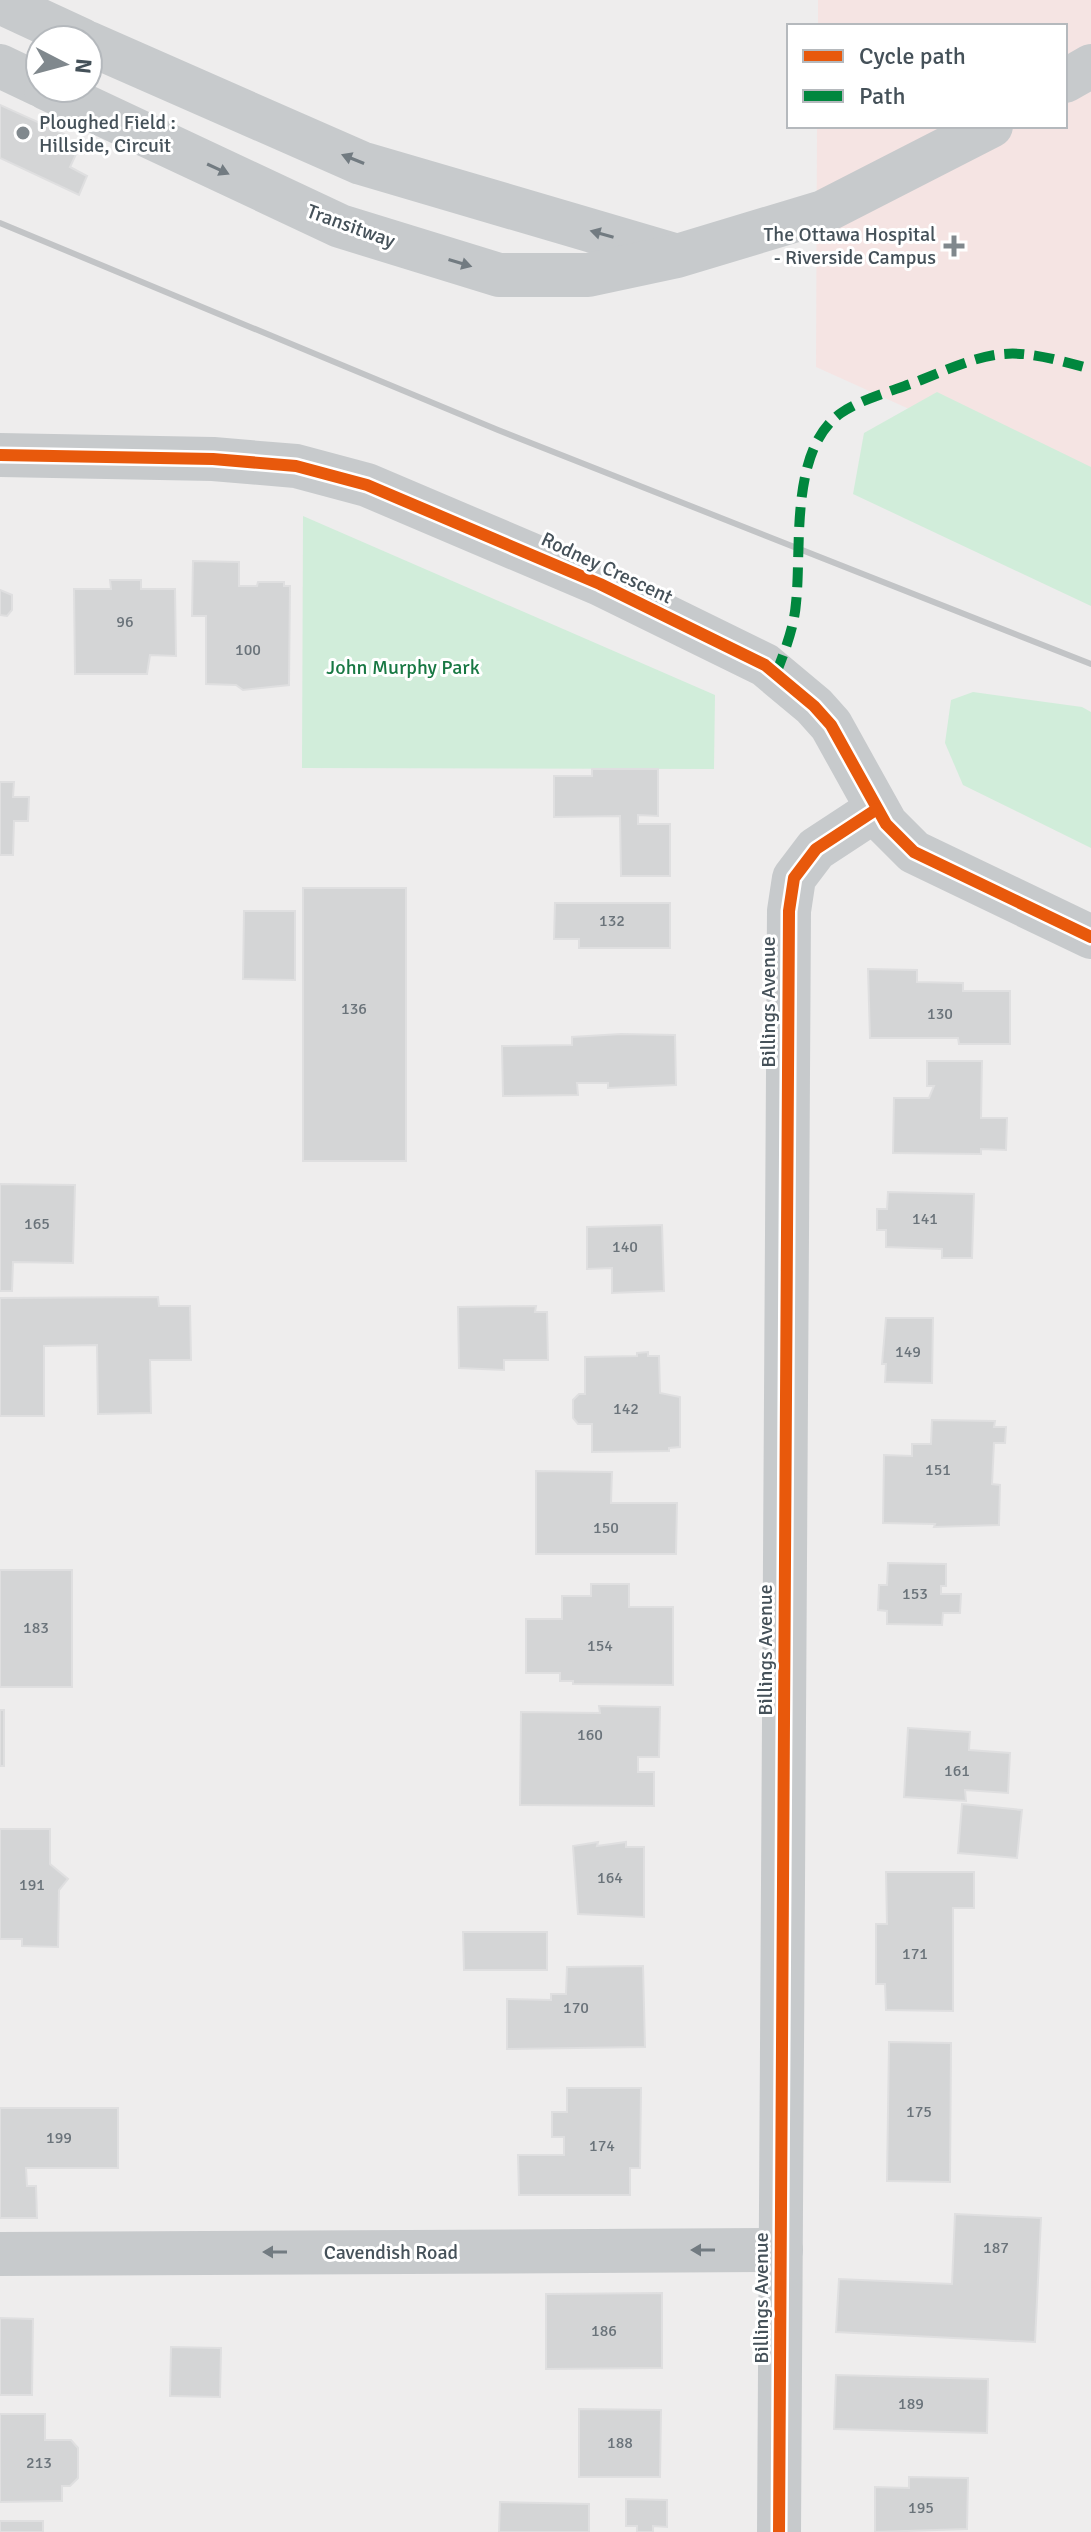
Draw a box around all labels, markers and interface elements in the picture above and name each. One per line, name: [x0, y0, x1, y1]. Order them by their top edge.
north arrow: [24, 24, 104, 104]
legend: [787, 24, 1067, 128]
text: Cycle path: [859, 41, 966, 71]
text: N: [69, 57, 98, 75]
text: Path: [859, 81, 905, 111]
place label: Ploughed Field : Hillside, Circuit: [39, 110, 176, 158]
marker: Ploughed Field : Hillside, Circuit: [14, 124, 32, 142]
one-way arrow: [341, 152, 365, 165]
one-way arrow: [206, 162, 230, 176]
street label: Transitway: [304, 199, 399, 254]
place label: The Ottawa Hospital - Riverside Campus: [763, 222, 936, 270]
one-way arrow: [590, 227, 614, 240]
marker: The Ottawa Hospital - Riverside Campus: [943, 235, 965, 257]
one-way arrow: [448, 257, 472, 270]
street label: Rodney Crescent: [537, 527, 677, 609]
house number: 96: [116, 612, 134, 632]
house number: 100: [235, 640, 261, 660]
park label: John Murphy Park: [326, 655, 480, 680]
house number: 132: [599, 911, 625, 931]
street label: Billings Avenue: [756, 936, 781, 1068]
house number: 136: [341, 999, 367, 1019]
house number: 130: [927, 1004, 953, 1024]
house number: 141: [912, 1209, 938, 1229]
house number: 165: [24, 1214, 50, 1234]
house number: 140: [612, 1237, 638, 1257]
house number: 149: [895, 1342, 921, 1362]
house number: 142: [613, 1399, 639, 1419]
house number: 151: [925, 1460, 951, 1480]
house number: 150: [593, 1518, 619, 1538]
street label: Billings Avenue: [753, 1584, 778, 1716]
house number: 153: [902, 1584, 928, 1604]
house number: 183: [23, 1618, 49, 1638]
house number: 154: [587, 1636, 613, 1656]
house number: 160: [577, 1725, 603, 1745]
house number: 161: [944, 1761, 970, 1781]
house number: 164: [597, 1868, 623, 1888]
house number: 191: [19, 1875, 45, 1895]
house number: 171: [902, 1944, 928, 1964]
house number: 170: [563, 1998, 589, 2018]
house number: 175: [906, 2102, 932, 2122]
house number: 199: [46, 2128, 72, 2148]
house number: 174: [589, 2136, 615, 2156]
street label: Billings Avenue: [749, 2232, 774, 2364]
house number: 187: [983, 2238, 1009, 2258]
street label: Cavendish Road: [324, 2240, 458, 2265]
one-way arrow: [690, 2244, 715, 2256]
one-way arrow: [262, 2246, 287, 2258]
house number: 186: [591, 2321, 617, 2341]
house number: 189: [898, 2394, 924, 2414]
house number: 188: [607, 2433, 633, 2453]
house number: 213: [26, 2453, 52, 2473]
house number: 195: [908, 2498, 934, 2518]

